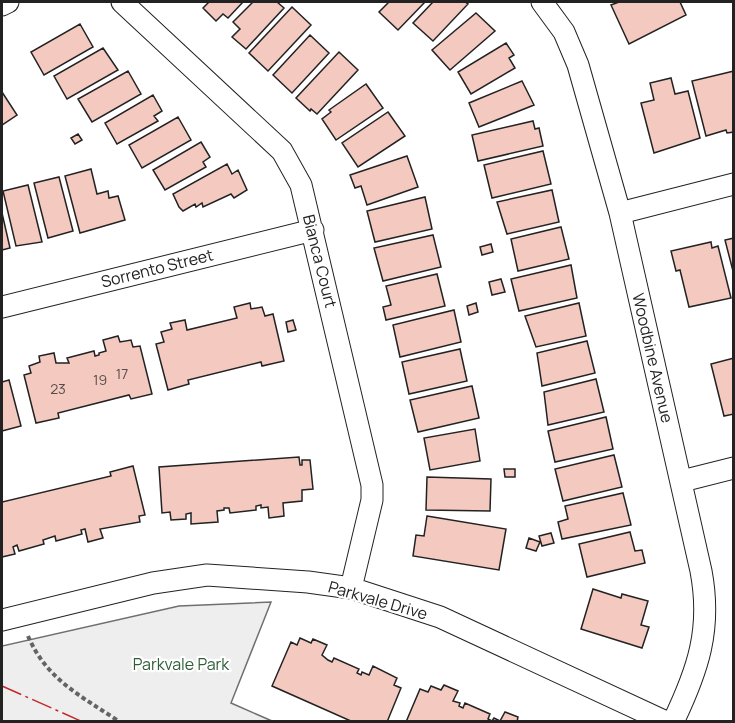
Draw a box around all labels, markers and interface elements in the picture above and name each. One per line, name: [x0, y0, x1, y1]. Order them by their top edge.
street label: Bianca Court: [298, 212, 342, 310]
street label: Sorrento Street: [99, 243, 215, 293]
street label: Woodbine Avenue: [627, 291, 679, 425]
house number: 17: [116, 364, 128, 383]
house number: 19: [93, 370, 107, 389]
house number: 23: [50, 379, 66, 398]
street label: Parkvale Drive: [326, 575, 430, 625]
park label: Parkvale Park: [133, 653, 230, 675]

